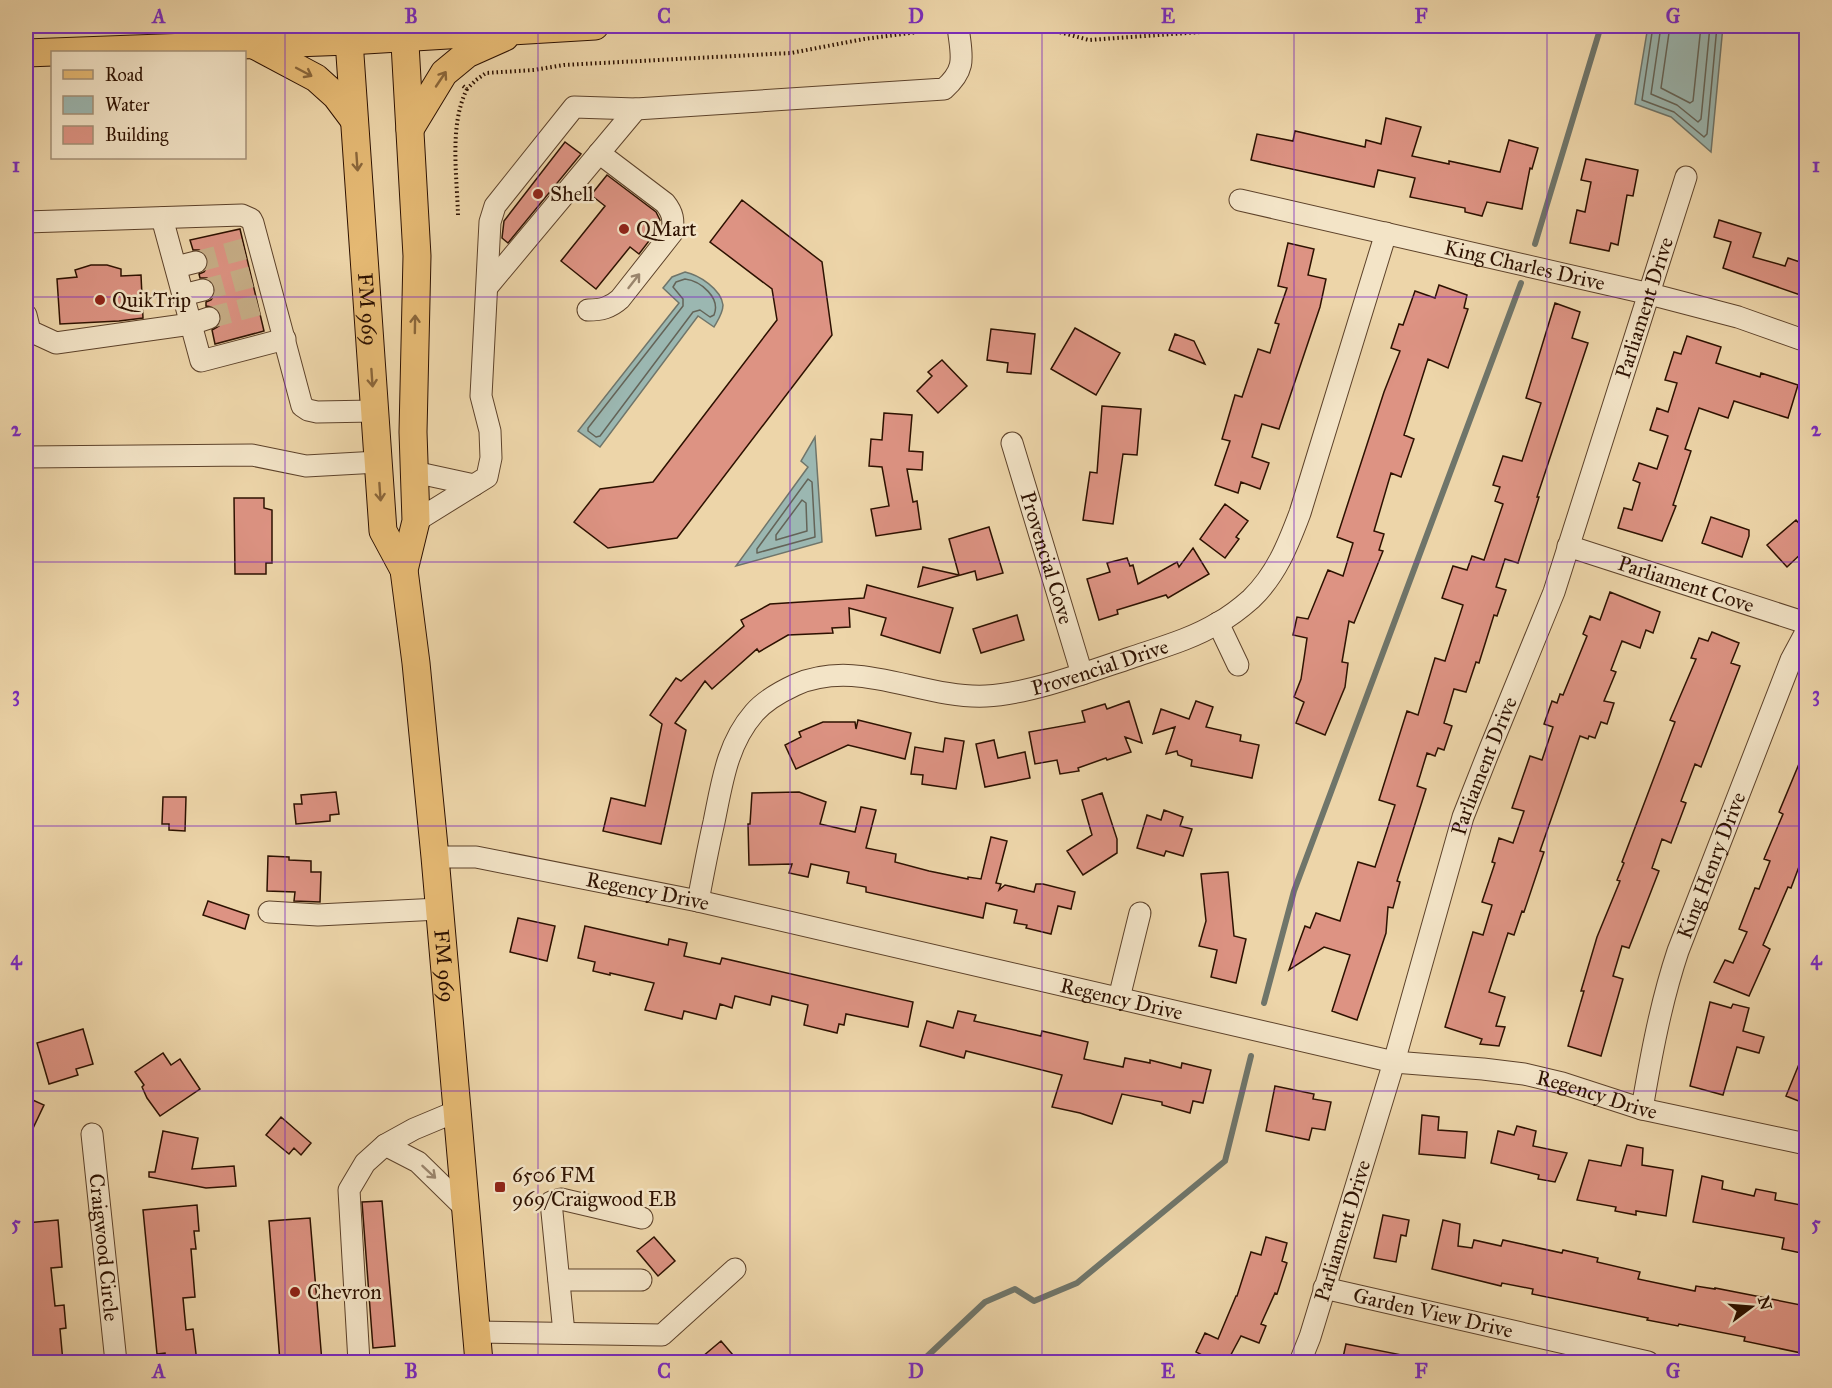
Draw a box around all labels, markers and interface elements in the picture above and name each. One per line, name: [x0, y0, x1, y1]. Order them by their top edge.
text: A: [150, 4, 166, 28]
text: B: [404, 4, 418, 28]
text: C: [657, 4, 671, 28]
text: D: [908, 4, 924, 28]
text: E: [1161, 4, 1176, 28]
text: F: [1414, 4, 1428, 28]
text: G: [1666, 4, 1681, 28]
legend: [51, 51, 246, 159]
text: Road: [105, 64, 143, 86]
one-way arrow: [295, 67, 313, 78]
one-way arrow: [435, 71, 447, 88]
text: Water: [105, 94, 150, 116]
text: Building: [105, 124, 169, 147]
one-way arrow: [352, 152, 363, 172]
text: 1: [12, 153, 20, 177]
text: 1: [1812, 153, 1820, 177]
place label: Shell: [550, 181, 594, 207]
marker: Shell: [531, 187, 545, 201]
place label: QMart: [636, 216, 697, 242]
marker: QMart: [617, 222, 631, 236]
street label: King Charles Drive: [1442, 234, 1608, 296]
street label: Parliament Drive: [1610, 234, 1679, 382]
street label: FM 969: [352, 272, 383, 347]
one-way arrow: [628, 273, 641, 289]
place label: QuikTrip: [112, 287, 191, 313]
marker: QuikTrip: [93, 293, 107, 307]
one-way arrow: [410, 314, 421, 334]
one-way arrow: [367, 367, 378, 387]
text: 2: [11, 417, 22, 441]
text: 2: [1811, 417, 1822, 441]
one-way arrow: [375, 481, 386, 501]
street label: Provencial Cove: [1014, 488, 1079, 628]
street label: Parliament Cove: [1615, 550, 1758, 618]
street label: Provencial Drive: [1028, 633, 1172, 701]
text: 3: [12, 682, 20, 707]
text: 3: [1812, 682, 1820, 707]
street label: Parliament Drive: [1445, 693, 1523, 838]
street label: King Henry Drive: [1671, 788, 1752, 943]
street label: Regency Drive: [584, 866, 712, 916]
street label: FM 969: [428, 928, 461, 1004]
text: 4: [10, 946, 22, 971]
text: 4: [1810, 946, 1822, 971]
street label: Regency Drive: [1058, 972, 1186, 1026]
street label: Regency Drive: [1534, 1064, 1660, 1125]
street label: Parliament Drive: [1309, 1157, 1376, 1305]
place label: 6506 FM 969/Craigwood EB: [512, 1162, 677, 1212]
one-way arrow: [421, 1165, 436, 1179]
street label: Craigwood Circle: [83, 1172, 125, 1323]
marker: 6506 FM 969/Craigwood EB: [493, 1180, 507, 1194]
text: 5: [11, 1211, 21, 1235]
text: 5: [1811, 1211, 1821, 1235]
north arrow: [1721, 1277, 1781, 1337]
place label: Chevron: [307, 1279, 382, 1305]
street label: Garden View Drive: [1351, 1282, 1516, 1344]
marker: Chevron: [288, 1285, 302, 1299]
text: N: [1754, 1294, 1776, 1313]
text: A: [150, 1359, 166, 1383]
text: B: [404, 1359, 418, 1383]
text: C: [657, 1359, 671, 1383]
text: D: [908, 1359, 924, 1383]
text: E: [1161, 1359, 1176, 1383]
text: F: [1414, 1359, 1428, 1383]
text: G: [1666, 1359, 1681, 1383]

